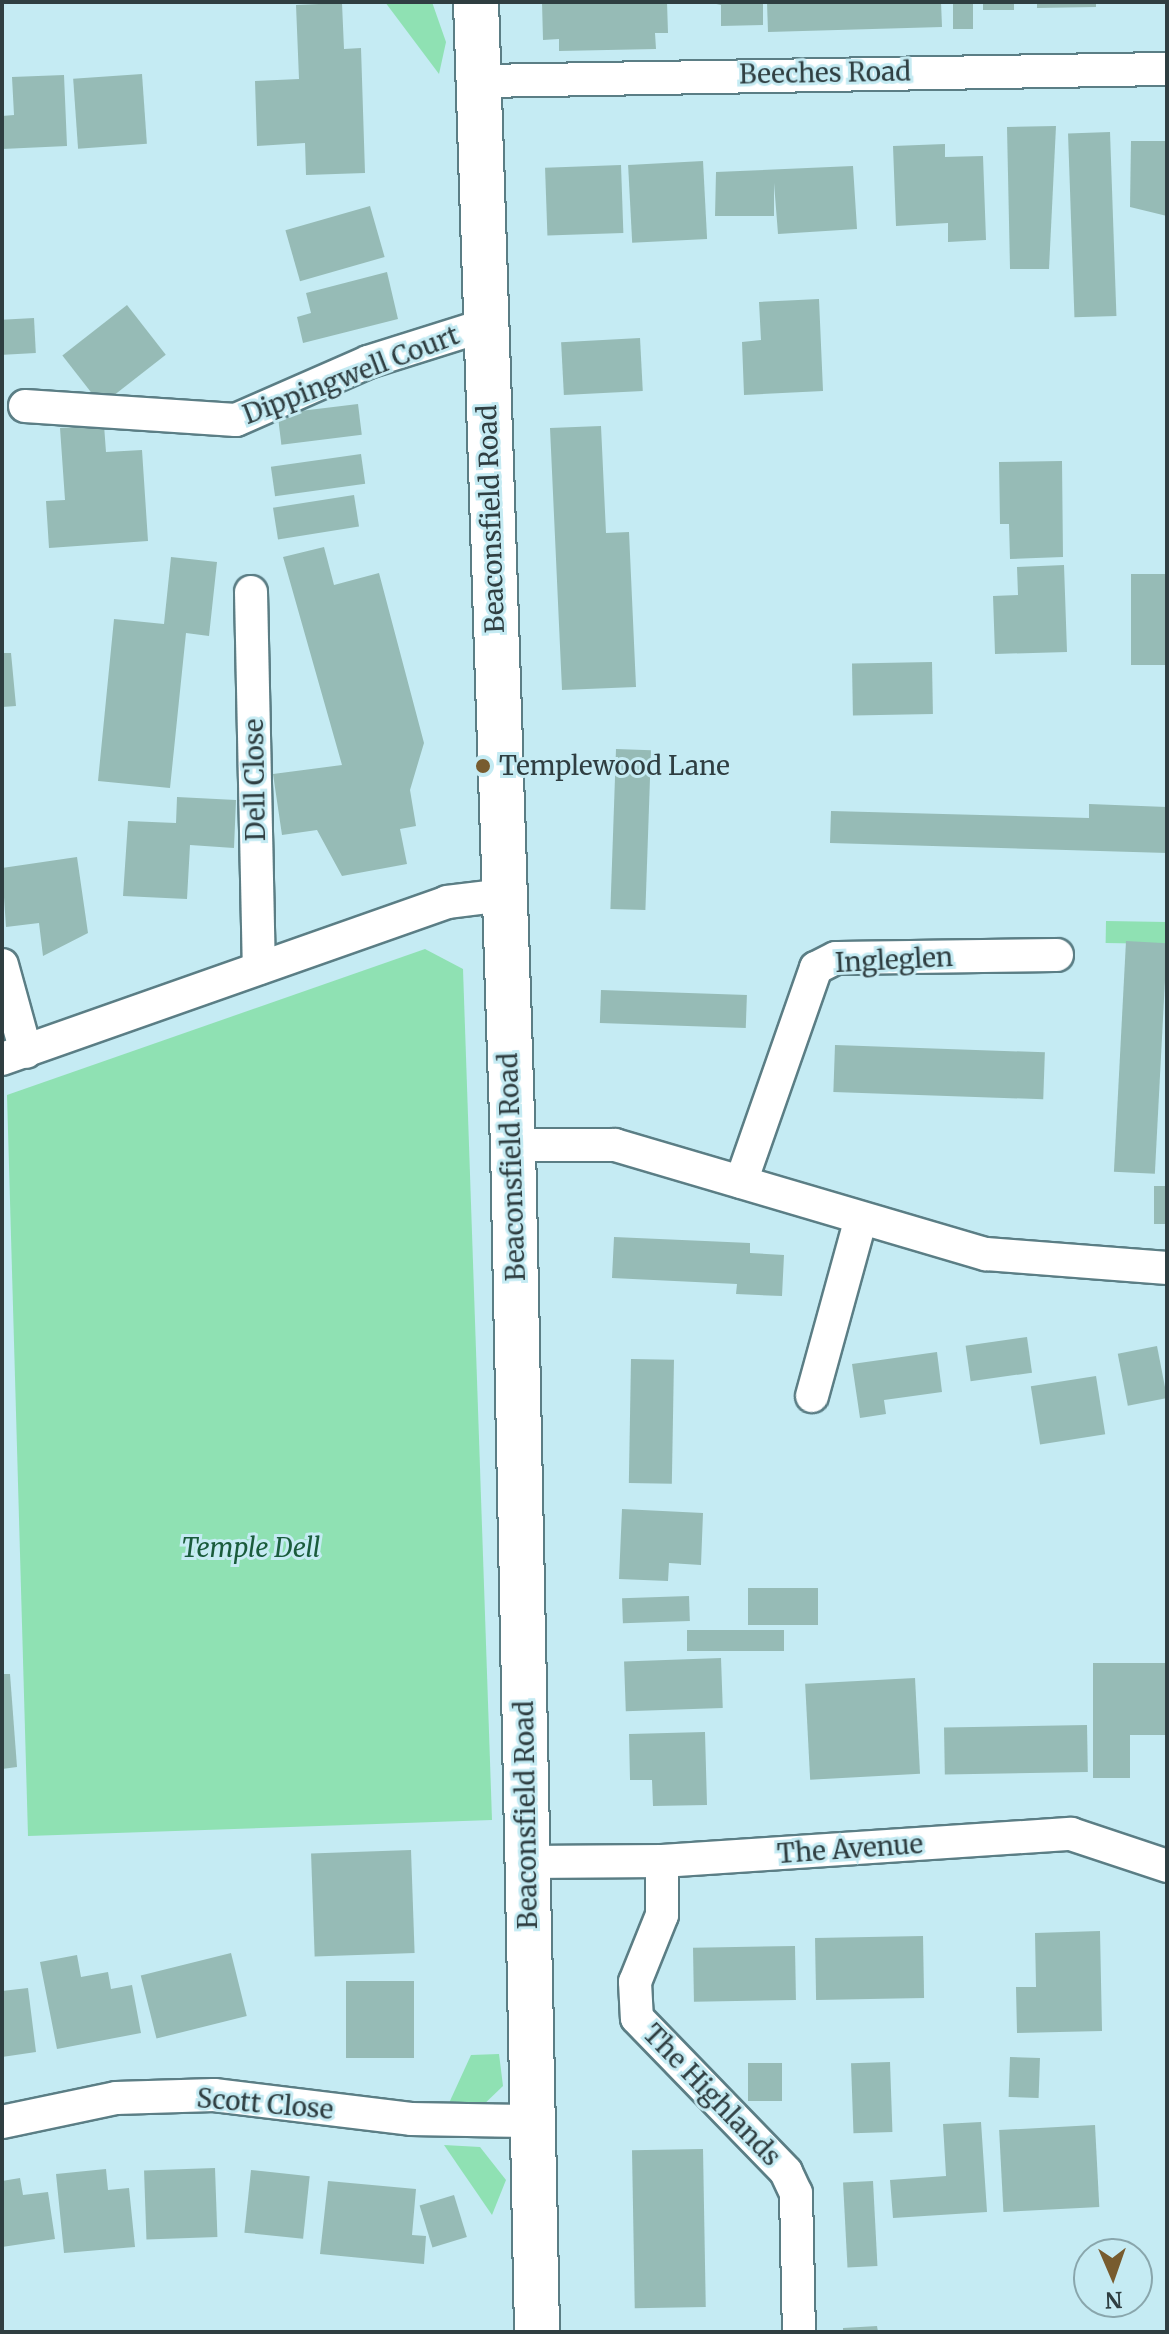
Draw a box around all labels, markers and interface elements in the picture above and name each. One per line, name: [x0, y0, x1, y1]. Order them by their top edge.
street label: Beeches Road: [739, 56, 911, 90]
street label: Dippingwell Court: [239, 319, 463, 431]
street label: Beaconsfield Road: [471, 404, 511, 634]
street label: Dell Close: [238, 718, 272, 842]
place label: Templewood Lane: [499, 750, 730, 782]
marker: Templewood Lane: [474, 757, 492, 775]
street label: Ingleglen: [834, 941, 954, 979]
street label: Beaconsfield Road: [492, 1052, 532, 1282]
park label: Temple Dell: [181, 1532, 321, 1564]
street label: Beaconsfield Road: [508, 1700, 544, 1930]
street label: The Avenue: [776, 1828, 924, 1870]
street label: The Highlands: [637, 2018, 787, 2172]
street label: Scott Close: [195, 2082, 335, 2126]
north arrow: [1073, 2238, 1153, 2318]
text: N: [1105, 2286, 1123, 2314]

